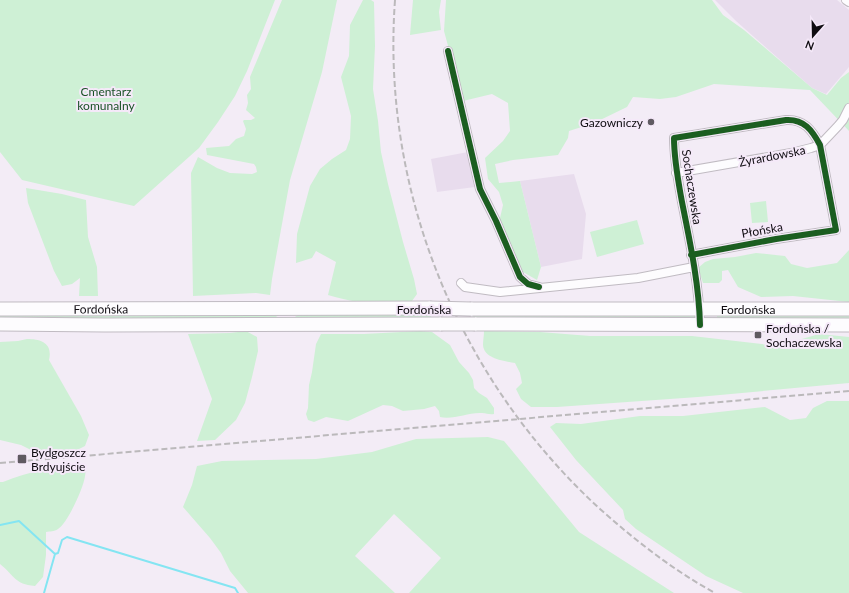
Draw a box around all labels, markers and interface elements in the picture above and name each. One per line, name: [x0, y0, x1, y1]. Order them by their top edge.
north arrow: [793, 16, 833, 56]
text: N: [803, 38, 816, 53]
park label: Cmentarz komunalny: [77, 84, 135, 113]
place label: Gazowniczy: [580, 115, 644, 130]
marker: Gazowniczy: [646, 117, 656, 127]
street label: Żyrardowska: [737, 142, 807, 170]
street label: Sochaczewska: [679, 148, 705, 226]
street label: Płońska: [740, 219, 784, 241]
street label: Fordońska: [74, 301, 128, 316]
street label: Fordońska: [397, 302, 451, 317]
street label: Fordońska: [721, 302, 775, 317]
place label: Fordońska / Sochaczewska: [766, 321, 842, 350]
marker: Fordońska / Sochaczewska: [753, 330, 763, 340]
place label: Bydgoszcz Brdyujście: [31, 445, 87, 474]
marker: Bydgoszcz Brdyujście: [16, 453, 28, 465]

